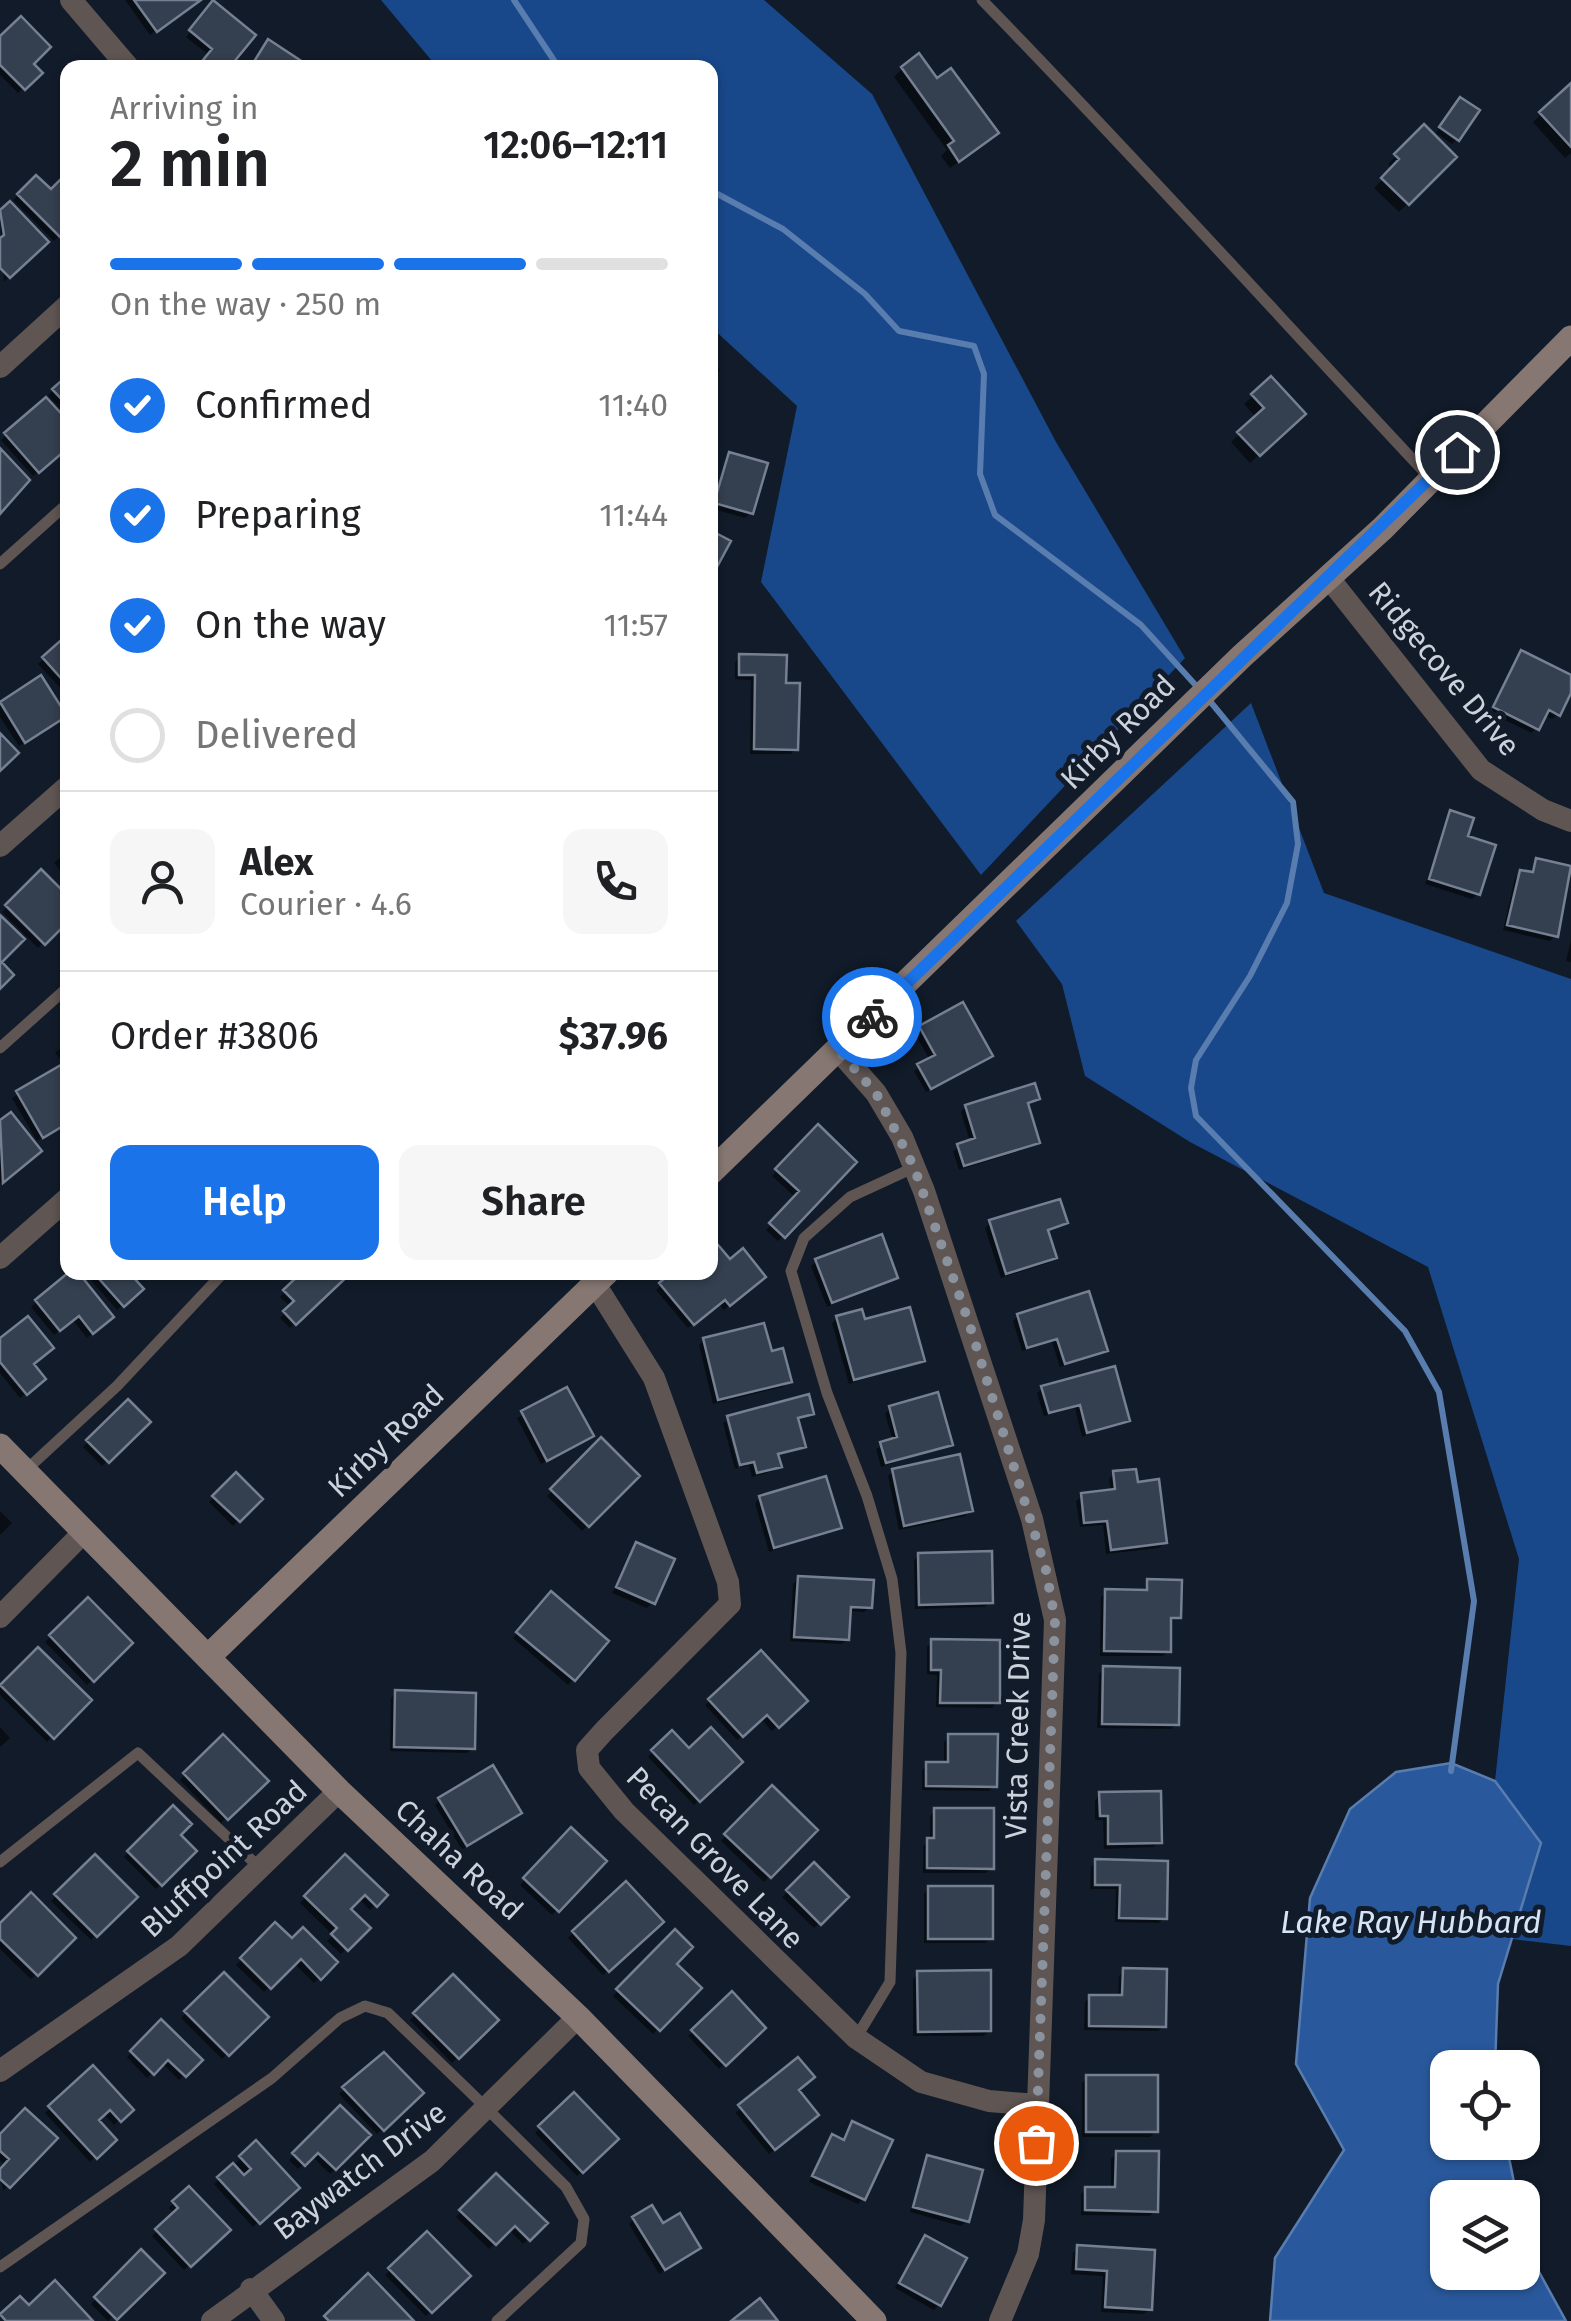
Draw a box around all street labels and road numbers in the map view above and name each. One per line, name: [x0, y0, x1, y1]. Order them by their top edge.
street label: Ridgecove Drive: [1361, 575, 1527, 763]
street label: Kirby Road: [1053, 667, 1183, 797]
street label: Kirby Road: [321, 1377, 451, 1505]
street label: Vista Creek Drive: [998, 1611, 1038, 1839]
street label: Pecan Grove Lane: [619, 1759, 811, 1957]
street label: Bluffpoint Road: [133, 1773, 315, 1945]
street label: Chaha Road: [388, 1792, 530, 1928]
street label: Baywatch Drive: [267, 2094, 453, 2248]

